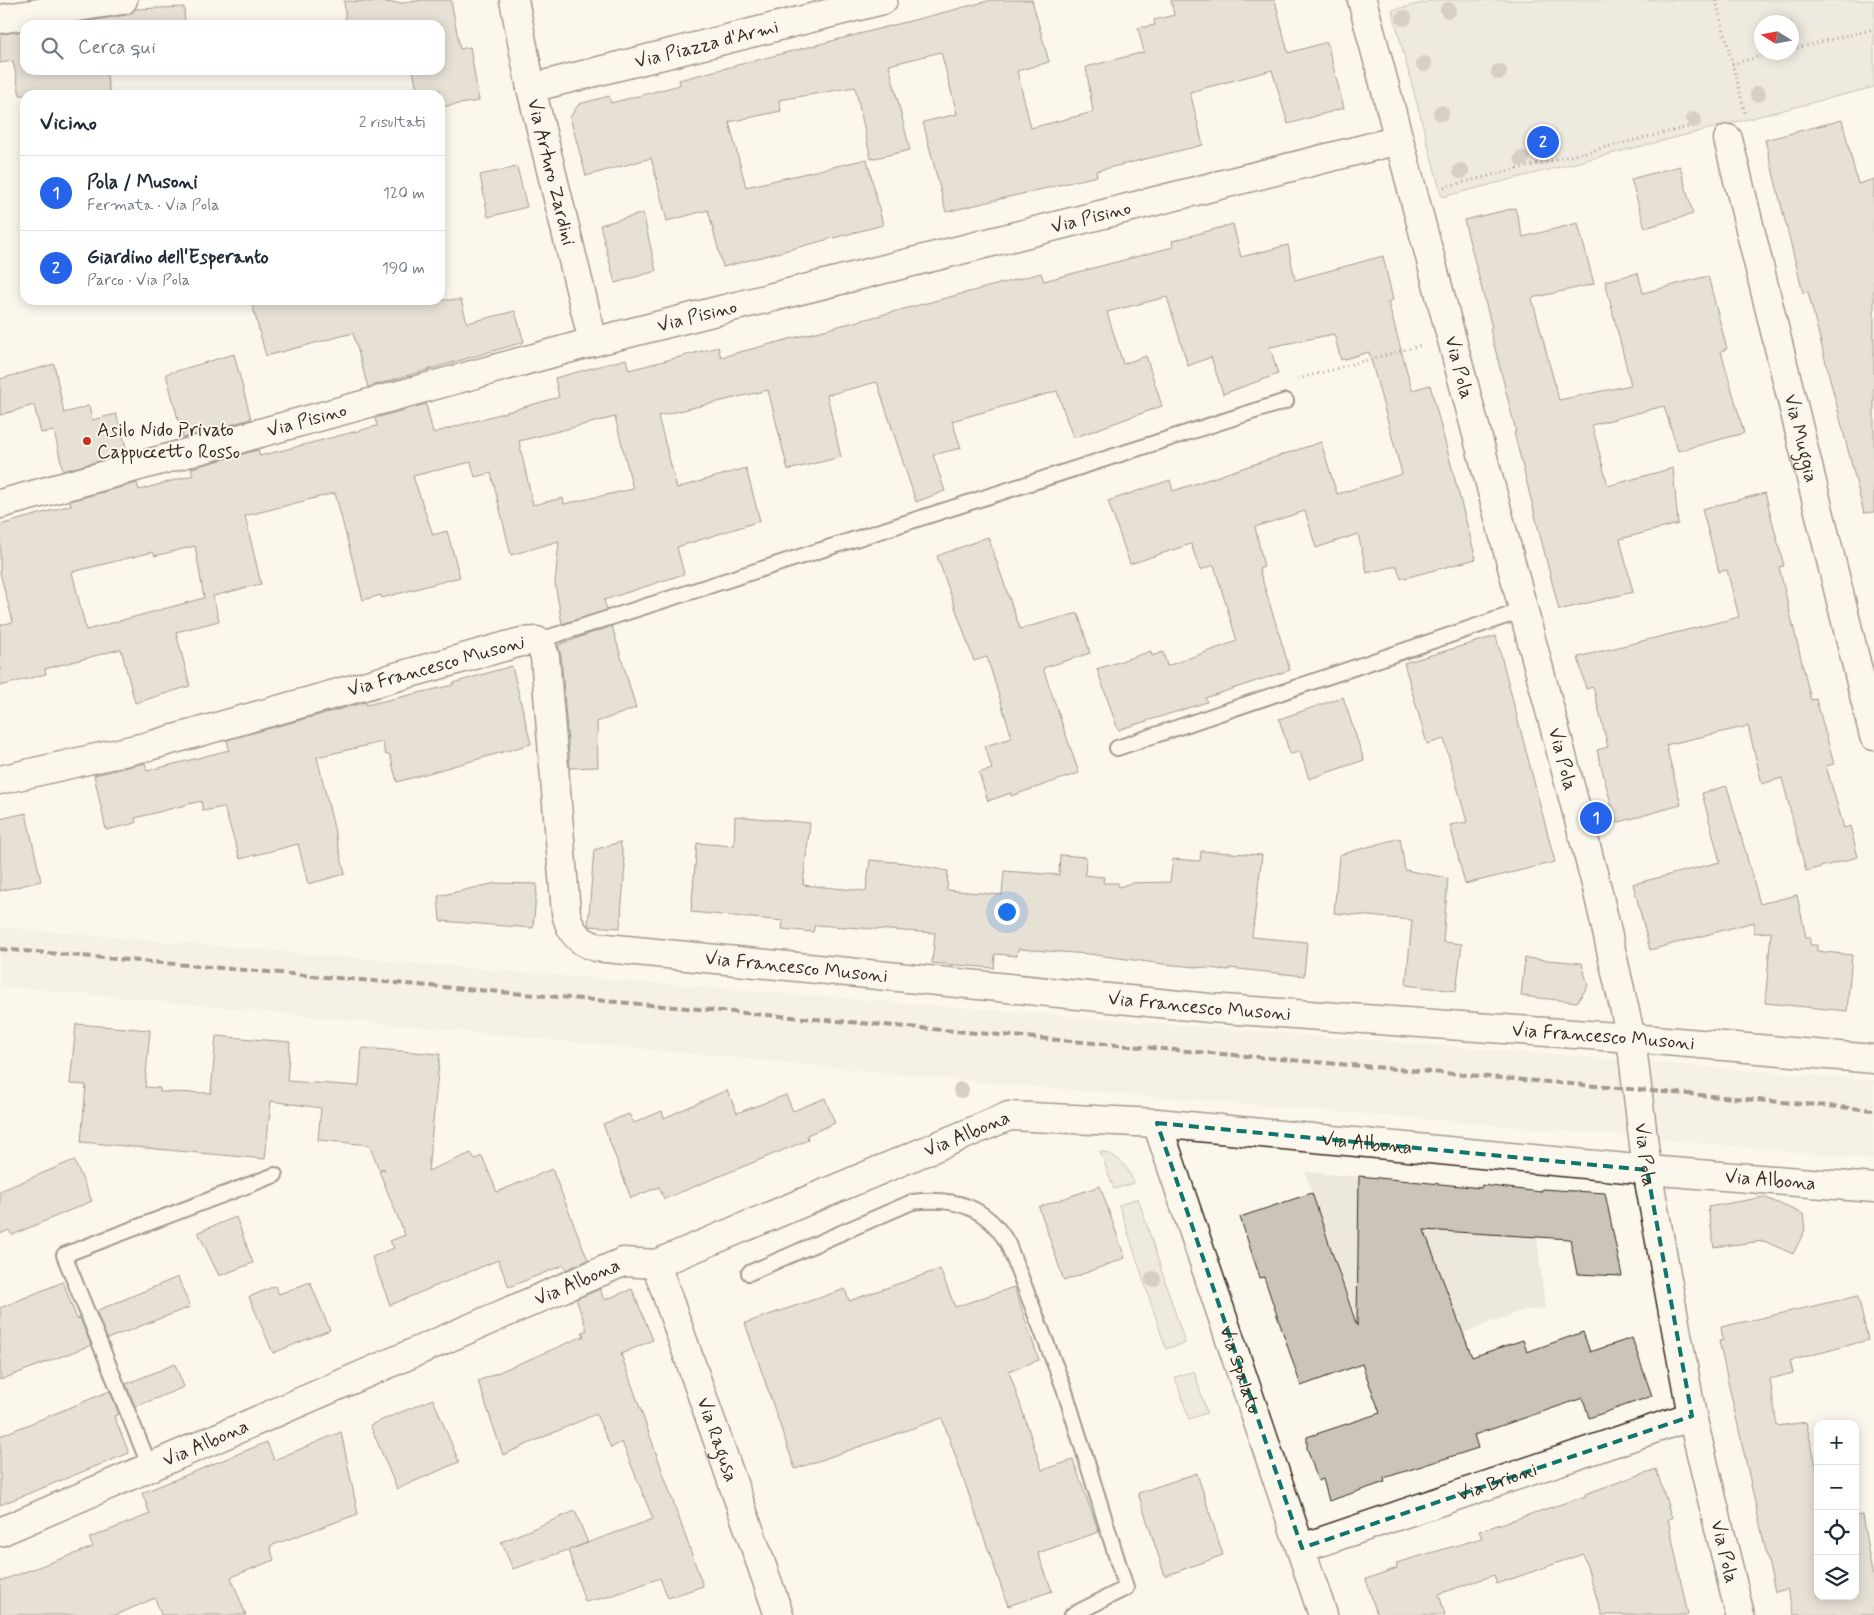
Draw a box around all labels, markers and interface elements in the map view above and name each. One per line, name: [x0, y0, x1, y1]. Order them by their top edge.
street label: Via Piazza d'Armi: [632, 14, 781, 74]
north arrow: [1754, 15, 1799, 60]
search box: [20, 20, 445, 75]
icon: search: [38, 34, 66, 62]
text: Cerca qui: [78, 35, 156, 60]
street label: Via Arturo Zardini: [522, 96, 581, 248]
text: Vicino: [40, 109, 97, 137]
text: 2 risultati: [359, 112, 425, 133]
pin: 2: [1527, 123, 1559, 161]
text: Pola / Musoni: [87, 170, 198, 195]
text: 1: [52, 183, 60, 204]
text: 120 m: [383, 183, 425, 204]
text: Fermata · Via Pola: [87, 195, 219, 216]
street label: Via Pisino: [1048, 195, 1134, 239]
text: Giardino dell'Esperanto: [87, 245, 269, 270]
text: 2: [52, 258, 60, 279]
text: 190 m: [382, 258, 425, 279]
text: Parco · Via Pola: [87, 270, 190, 291]
street label: Via Pisino: [654, 294, 740, 338]
street label: Via Pola: [1439, 333, 1480, 402]
street label: Via Muggia: [1778, 391, 1824, 485]
street label: Via Pisino: [264, 397, 349, 443]
place label: Asilo Nido Privato Cappuccetto Rosso: [97, 418, 240, 465]
marker: Asilo Nido Privato Cappuccetto Rosso: [81, 435, 93, 447]
street label: Via Francesco Musoni: [344, 629, 525, 702]
street label: Via Pola: [1543, 725, 1583, 793]
pin: 1: [1580, 799, 1612, 837]
your location: [994, 899, 1020, 925]
street label: Via Francesco Musoni: [704, 945, 889, 988]
street label: Via Francesco Musoni: [1107, 986, 1292, 1026]
street label: Via Francesco Musoni: [1511, 1017, 1696, 1056]
street label: Via Albona: [920, 1105, 1014, 1163]
street label: Via Pola: [1629, 1121, 1662, 1189]
street label: Via Albona: [1321, 1126, 1414, 1160]
street label: Via Albona: [1724, 1164, 1817, 1196]
street label: Via Albona: [530, 1252, 624, 1311]
street label: Via Spalato: [1214, 1322, 1267, 1417]
street label: Via Ragusa: [691, 1394, 744, 1485]
street label: Via Albona: [159, 1413, 252, 1473]
map controls: [1814, 1420, 1859, 1600]
button: +: [1814, 1420, 1859, 1465]
street label: Via Brioni: [1454, 1457, 1540, 1507]
button: −: [1814, 1465, 1859, 1510]
button: locate: [1814, 1510, 1859, 1555]
street label: Via Pola: [1705, 1518, 1744, 1586]
button: layers: [1814, 1555, 1859, 1600]

